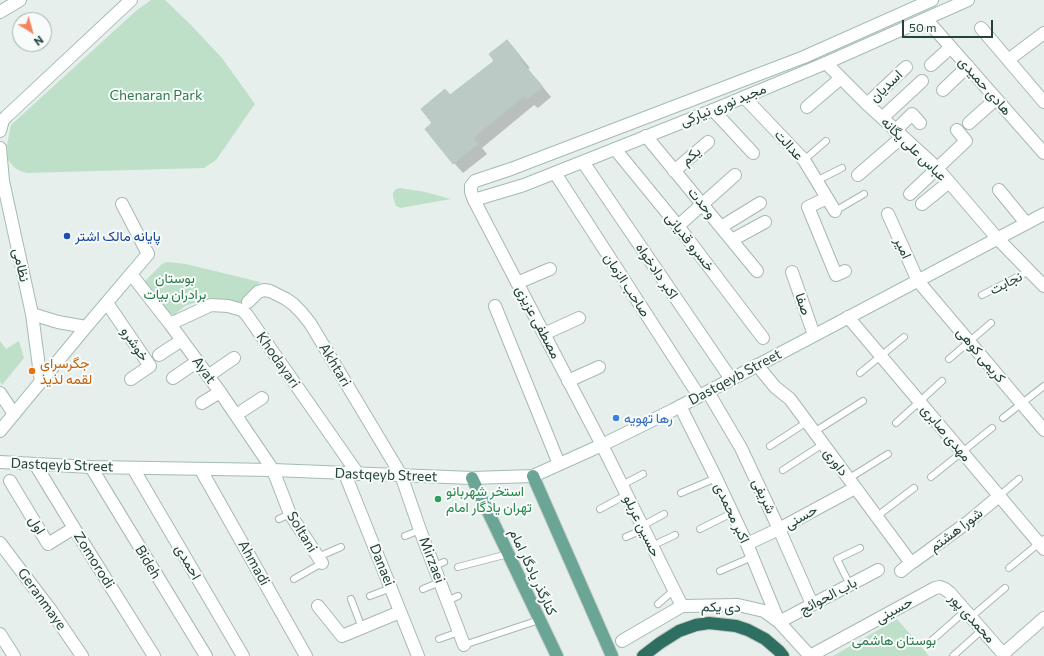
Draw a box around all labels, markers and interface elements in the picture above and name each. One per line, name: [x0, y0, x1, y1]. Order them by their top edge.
north arrow: [12, 12, 52, 52]
scale bar: [904, 12, 995, 38]
text: 50 m: [909, 20, 937, 34]
text: N: [32, 34, 46, 49]
street label: هادی حمیدی: [955, 53, 1015, 119]
street label: اسدیان: [866, 66, 906, 106]
street label: مجید نوری نیارکی: [678, 80, 768, 130]
park label: Chenaran Park: [109, 87, 203, 103]
street label: عباس علی یگانه: [878, 113, 950, 185]
street label: عدالت: [771, 126, 807, 164]
street label: یکم: [678, 143, 704, 169]
street label: وحدت: [684, 184, 720, 222]
street label: خسرو قدیانی: [662, 209, 718, 275]
place label: پایانه مالک اشتر: [75, 228, 161, 244]
marker: پایانه مالک اشتر: [62, 231, 72, 241]
street label: امیر: [891, 235, 915, 261]
street label: اکبر دادخواه: [632, 240, 682, 302]
street label: نظامی: [9, 247, 33, 283]
street label: صاحب الزمان: [600, 250, 654, 320]
street label: نجابت: [987, 268, 1025, 298]
park label: بوستان برادران بیات: [144, 270, 206, 302]
street label: مصطفی عزیزی: [512, 283, 564, 361]
street label: صفا: [791, 291, 815, 317]
street label: خوشرو: [117, 324, 153, 364]
street label: کریمی کوهی: [953, 324, 1009, 386]
street label: Khodayari: [253, 329, 303, 391]
street label: Akhtari: [316, 340, 354, 390]
street label: Dastqeyb Street: [686, 345, 784, 409]
street label: Ayat: [189, 353, 219, 387]
place label: جگرسرای لقمه لذیذ: [40, 355, 92, 388]
marker: جگرسرای لقمه لذیذ: [27, 366, 37, 376]
street label: مهدی صابری: [917, 401, 975, 465]
place label: رها تهویه: [624, 410, 673, 426]
marker: رها تهویه: [611, 413, 621, 423]
street label: داوری: [820, 445, 852, 479]
street label: Dastqeyb Street: [10, 455, 114, 475]
street label: Dastqeyb Street: [334, 465, 438, 485]
street label: شریفی: [749, 476, 779, 516]
street label: اکبر محمدی: [711, 480, 753, 546]
place label: استخر شهربانو تهران یادگار امام: [446, 483, 532, 516]
street label: حسین عربلو: [620, 492, 664, 560]
marker: استخر شهربانو تهران یادگار امام: [433, 494, 443, 504]
street label: حسنی: [782, 501, 820, 533]
street label: شورا هشتم: [926, 504, 986, 556]
street label: Soltani: [283, 508, 321, 556]
street label: اول: [25, 513, 49, 537]
street label: کنارگذر یادگار امام: [506, 526, 560, 618]
street label: Zomorodi: [70, 529, 118, 591]
street label: Mirzaei: [416, 535, 448, 585]
street label: Ahmadi: [235, 538, 273, 588]
street label: احمدی: [171, 541, 205, 583]
street label: Danaei: [366, 541, 398, 589]
street label: Bideh: [131, 542, 165, 582]
street label: Geranmaye: [14, 565, 70, 633]
street label: باب الحوائج: [796, 574, 860, 618]
street label: محمدی پور: [945, 590, 999, 646]
street label: حسینی: [872, 593, 916, 627]
street label: دی یکم: [701, 598, 741, 616]
park label: بوستان هاشمی: [852, 632, 936, 648]

